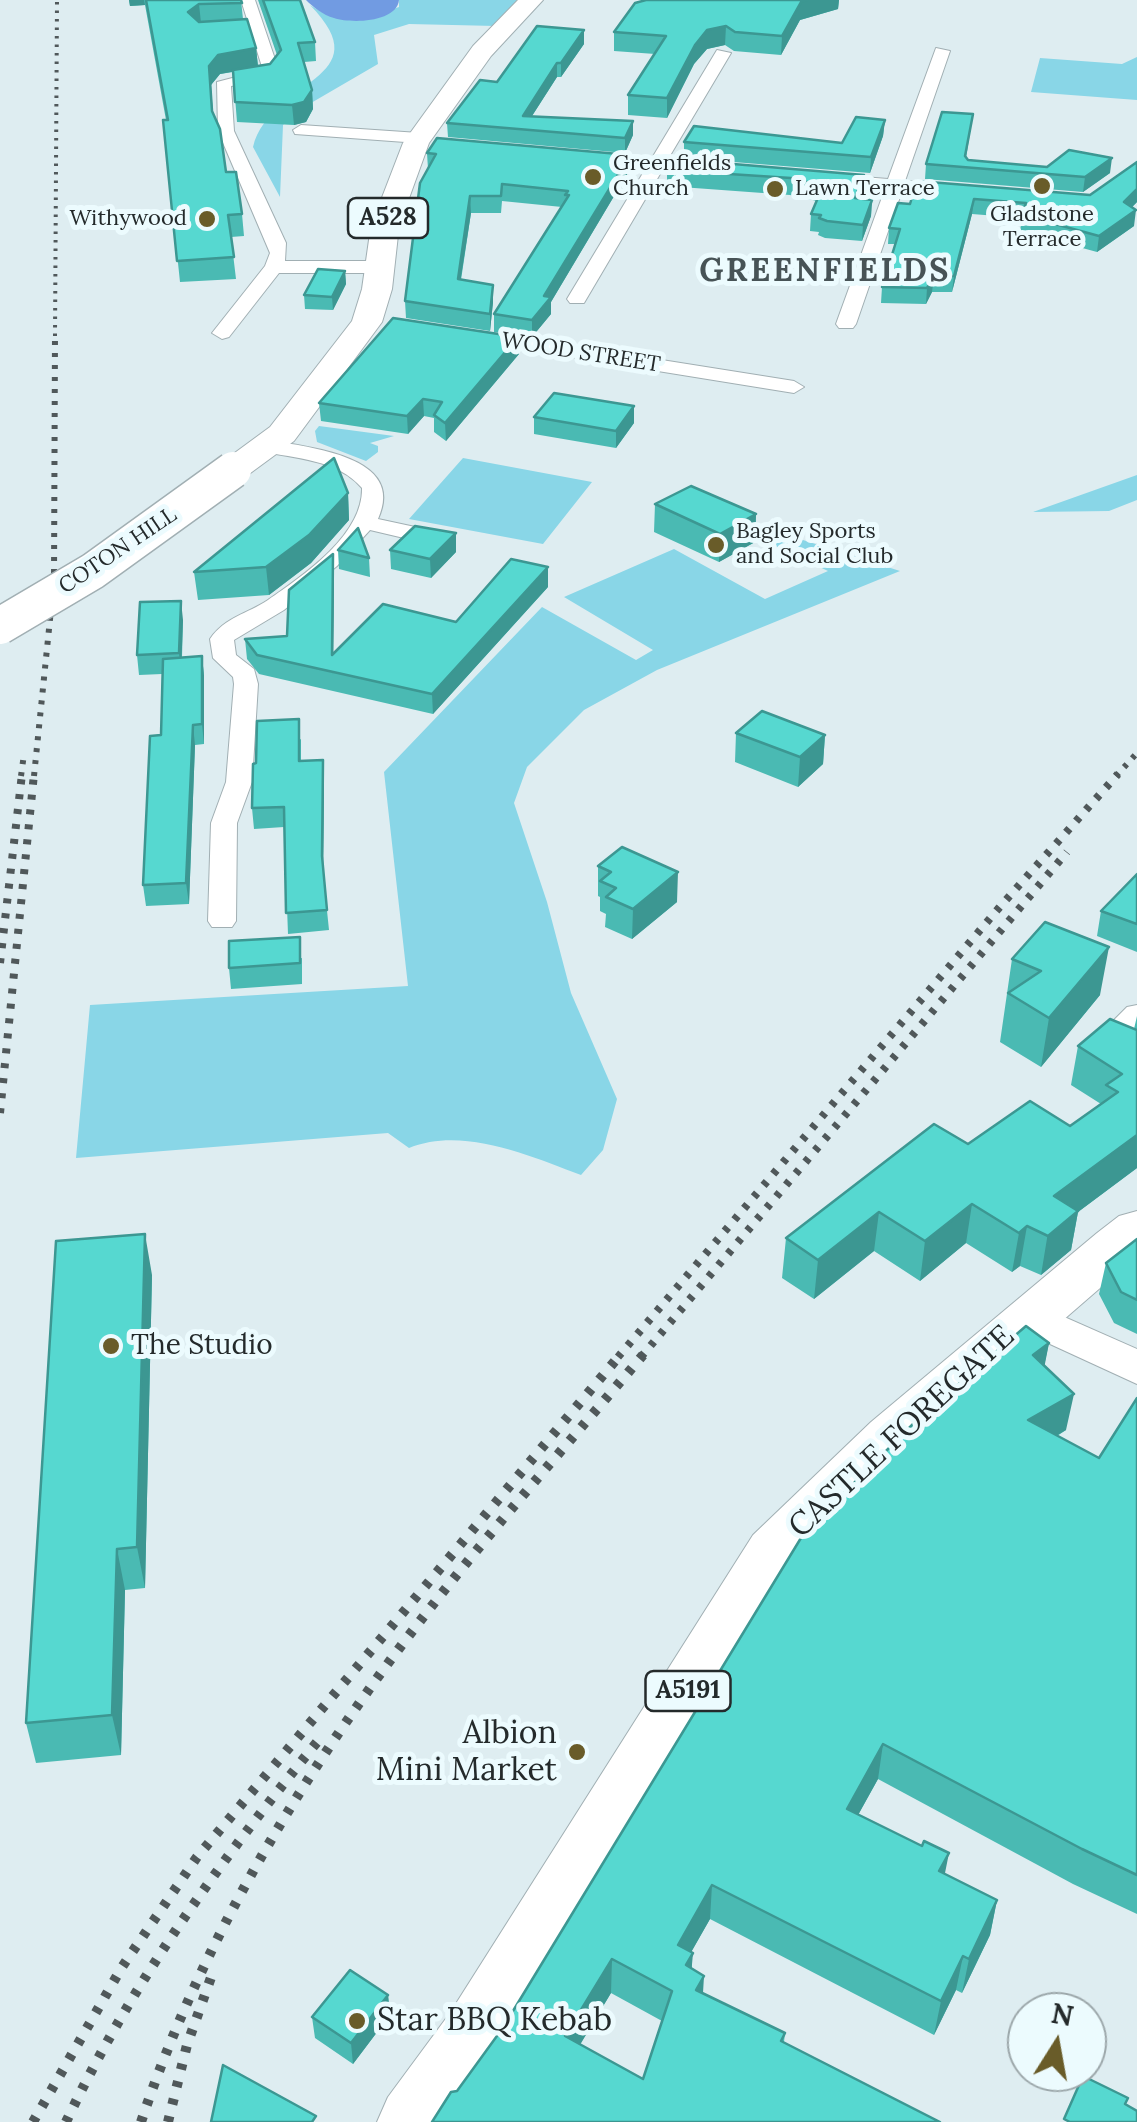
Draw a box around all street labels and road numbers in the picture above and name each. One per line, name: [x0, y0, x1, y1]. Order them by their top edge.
road number: A528: [348, 198, 428, 238]
street label: WOOD STREET: [500, 327, 662, 379]
street label: COTON HILL: [54, 502, 182, 600]
street label: CASTLE FOREGATE: [781, 1318, 1023, 1546]
road number: A5191: [646, 1671, 730, 1711]

